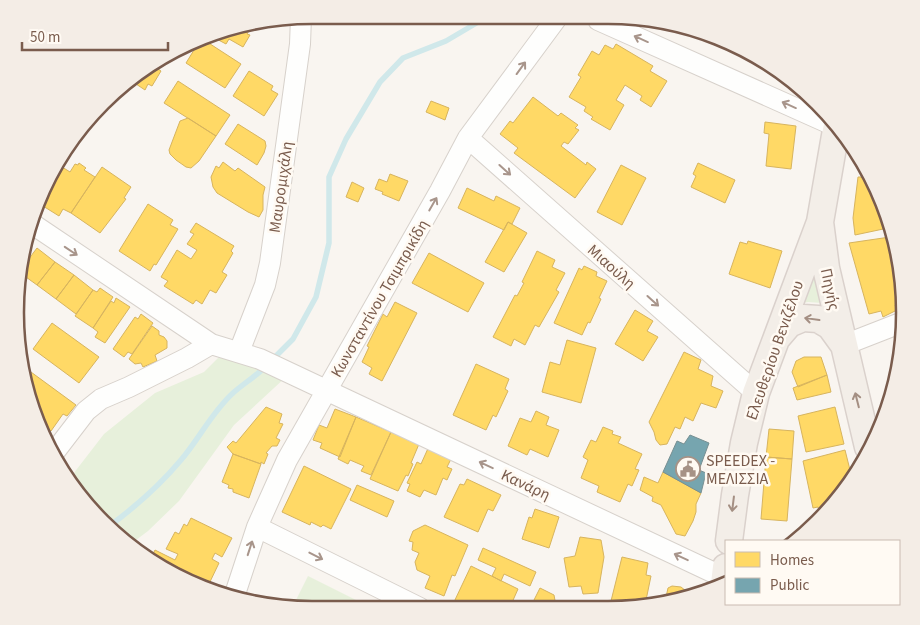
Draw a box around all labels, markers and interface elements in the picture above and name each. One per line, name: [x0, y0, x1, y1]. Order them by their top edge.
scale bar: [22, 20, 169, 52]
text: 50 m: [30, 27, 60, 48]
one-way arrow: [634, 33, 649, 43]
one-way arrow: [516, 61, 526, 75]
one-way arrow: [782, 100, 797, 110]
street label: Μαυρομιχάλη: [264, 140, 298, 234]
one-way arrow: [498, 164, 511, 176]
one-way arrow: [428, 198, 438, 212]
street label: Κωνσταντίνου Τσιμπρικίδη: [326, 216, 434, 381]
street label: Μιαούλη: [583, 239, 640, 294]
one-way arrow: [64, 246, 78, 256]
street label: Πηγής: [815, 266, 845, 312]
street label: Ελευθερίου Βενιζέλου: [741, 278, 809, 423]
one-way arrow: [646, 296, 659, 307]
one-way arrow: [804, 314, 820, 324]
one-way arrow: [852, 392, 861, 408]
place label: SPEEDEX - ΜΕΛΙΣΣΙΑ: [706, 450, 775, 490]
public building icon: SPEEDEX - ΜΕΛΙΣΣΙΑ: [675, 456, 701, 482]
one-way arrow: [479, 460, 494, 470]
street label: Κανάρη: [497, 464, 554, 506]
one-way arrow: [728, 496, 738, 512]
legend: [725, 540, 900, 605]
one-way arrow: [246, 541, 255, 556]
text: Homes: [770, 550, 814, 571]
one-way arrow: [309, 551, 324, 561]
one-way arrow: [674, 552, 689, 561]
text: Public: [770, 575, 809, 596]

